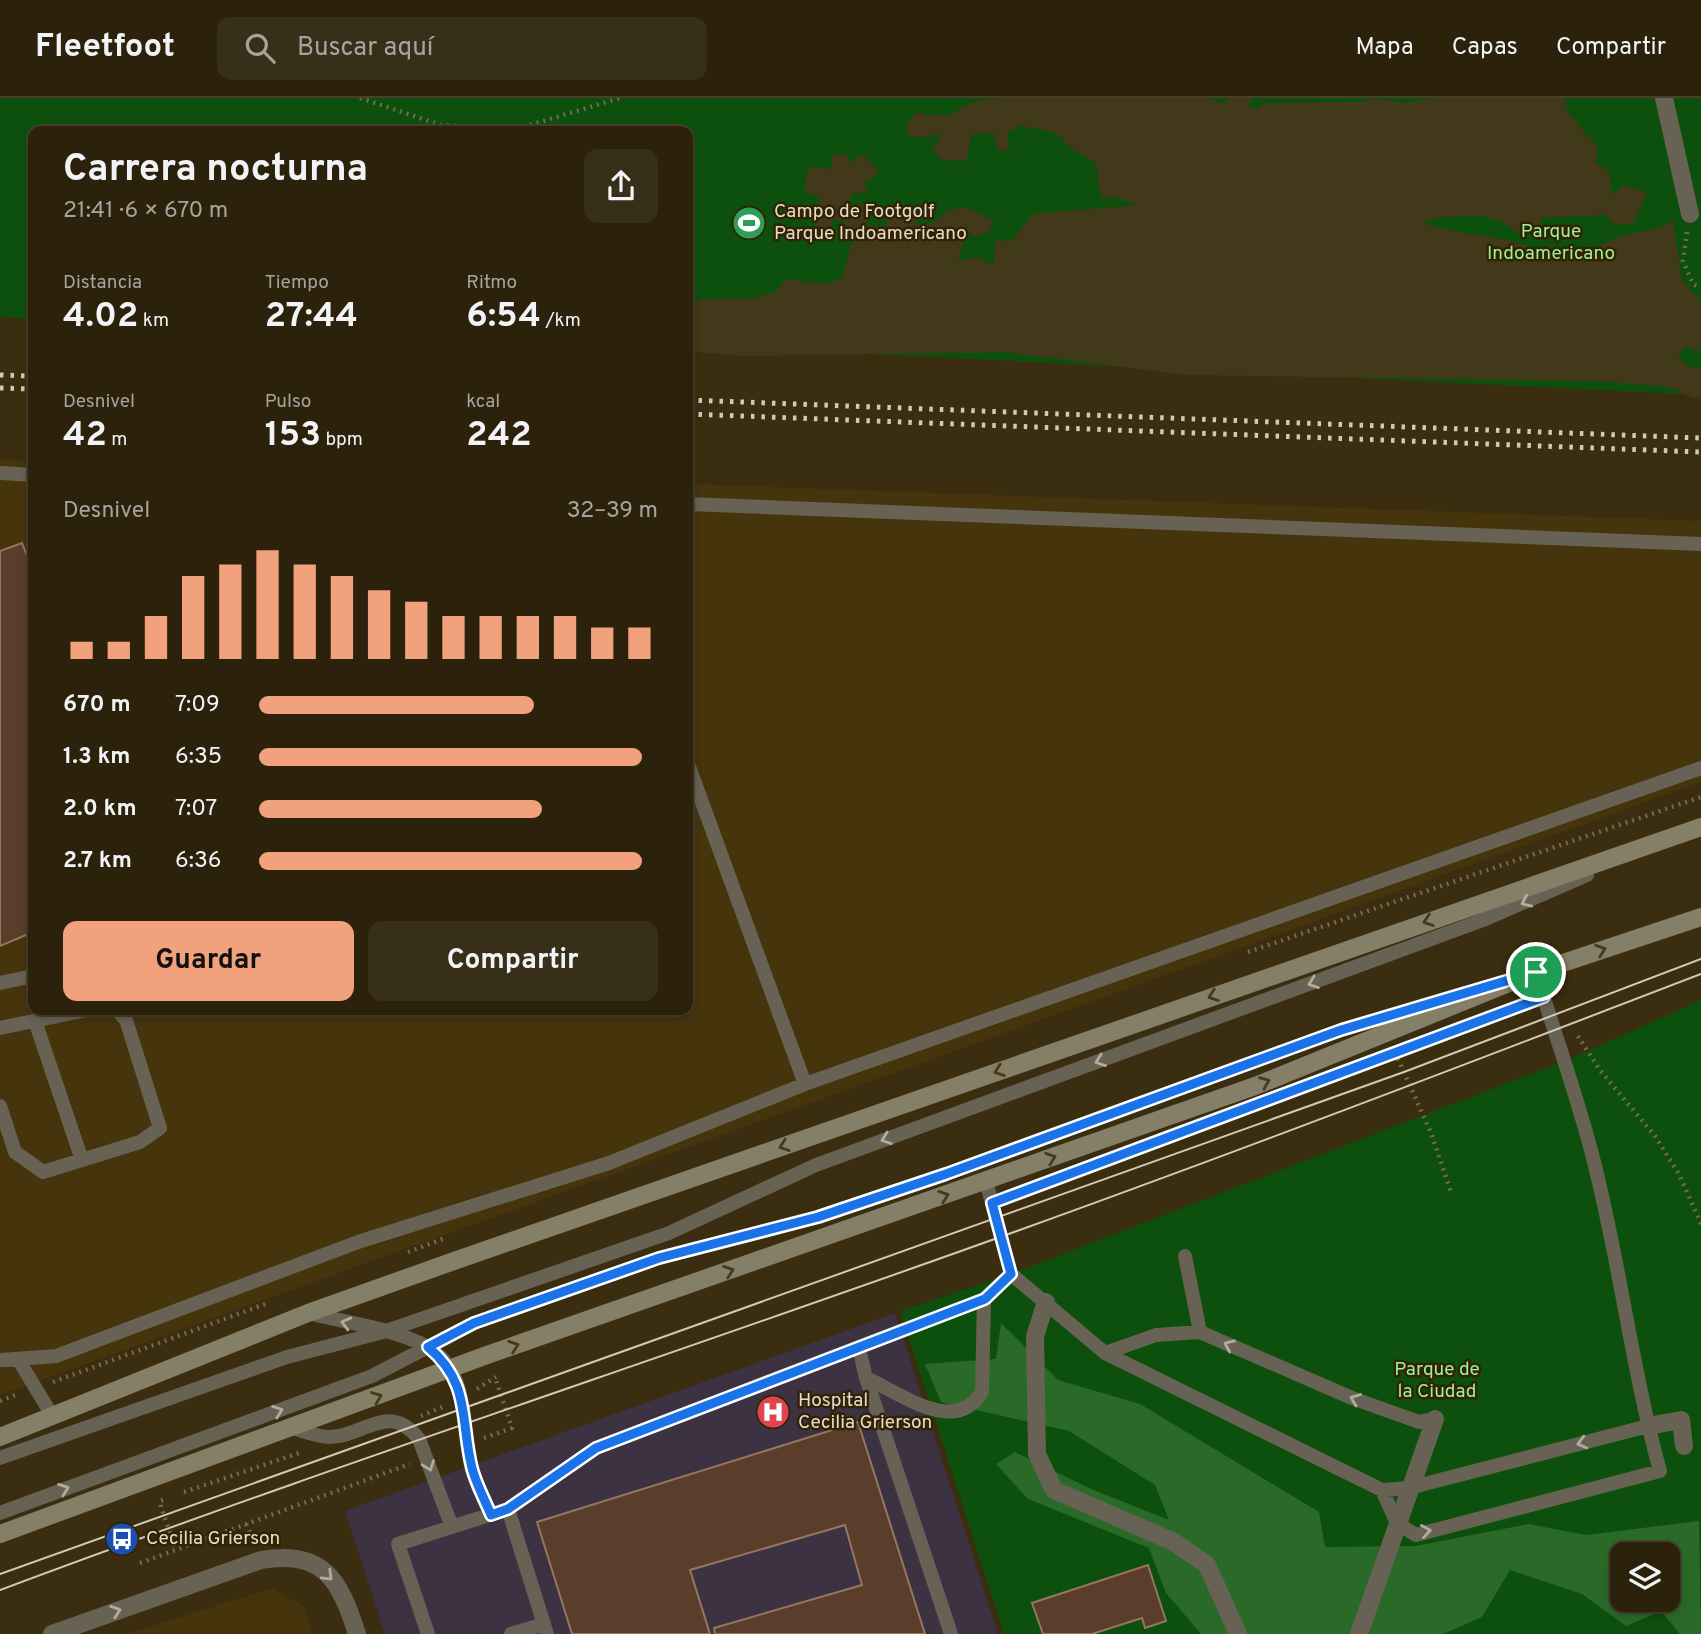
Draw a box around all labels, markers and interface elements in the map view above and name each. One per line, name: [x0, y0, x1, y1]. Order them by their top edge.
search box: [217, 17, 707, 80]
text: Fleetfoot: [35, 27, 175, 69]
icon: search: [241, 29, 279, 67]
text: Buscar aquí: [297, 32, 433, 65]
text: Mapa: [1356, 33, 1414, 63]
text: Capas: [1452, 33, 1518, 63]
text: Compartir: [1556, 33, 1666, 63]
text: Carrera nocturna: [63, 146, 368, 195]
button: share: [584, 149, 658, 223]
text: 21:41 · 6 × 670 m: [63, 197, 228, 226]
place label: Campo de Footgolf Parque Indoamericano: [774, 200, 967, 246]
sports icon: Campo de Footgolf Parque Indoamericano: [730, 204, 768, 242]
park label: Parque Indoamericano: [1487, 220, 1615, 266]
text: Distancia: [63, 271, 142, 295]
text: Tiempo: [265, 271, 329, 295]
text: Ritmo: [466, 271, 517, 295]
text: 4.02: [63, 295, 138, 339]
text: 27:44: [265, 295, 358, 339]
text: 6:54: [466, 295, 541, 339]
text: km: [138, 309, 169, 333]
text: /km: [541, 309, 581, 333]
text: Desnivel: [63, 390, 135, 414]
text: Pulso: [265, 390, 311, 414]
text: kcal: [466, 390, 500, 414]
text: 42: [63, 414, 107, 458]
text: 153: [265, 414, 321, 458]
text: 242: [466, 414, 532, 458]
text: m: [107, 428, 127, 452]
text: bpm: [321, 428, 363, 452]
text: Desnivel: [63, 497, 150, 526]
text: 32–39 m: [567, 497, 658, 526]
text: 670 m: [63, 691, 131, 720]
text: 7:09: [175, 691, 220, 720]
text: 1.3 km: [63, 743, 130, 772]
text: 6:35: [175, 743, 222, 772]
text: 2.0 km: [63, 795, 137, 824]
text: 7:07: [175, 795, 217, 824]
text: 2.7 km: [63, 847, 132, 876]
text: 6:36: [175, 847, 221, 876]
one-way arrow: [1520, 893, 1532, 907]
one-way arrow: [1423, 913, 1435, 927]
button: Guardar: [63, 921, 354, 1001]
button: Compartir: [368, 921, 658, 1001]
pin: [1506, 942, 1566, 1002]
one-way arrow: [1594, 944, 1607, 958]
icon: arrive: [1517, 953, 1555, 991]
one-way arrow: [1308, 974, 1320, 988]
one-way arrow: [1208, 988, 1220, 1002]
one-way arrow: [1094, 1053, 1106, 1067]
one-way arrow: [993, 1063, 1005, 1077]
one-way arrow: [1258, 1076, 1270, 1090]
one-way arrow: [880, 1131, 892, 1145]
one-way arrow: [778, 1138, 790, 1152]
one-way arrow: [1044, 1152, 1056, 1166]
one-way arrow: [937, 1190, 949, 1204]
one-way arrow: [722, 1265, 735, 1279]
one-way arrow: [340, 1317, 352, 1331]
one-way arrow: [1224, 1339, 1236, 1353]
one-way arrow: [508, 1340, 520, 1354]
park label: Parque de la Ciudad: [1394, 1358, 1480, 1404]
place label: Hospital Cecilia Grierson: [798, 1389, 932, 1435]
one-way arrow: [370, 1391, 382, 1405]
hospital icon: Hospital Cecilia Grierson: [754, 1393, 792, 1431]
one-way arrow: [1350, 1393, 1362, 1407]
one-way arrow: [271, 1405, 283, 1419]
one-way arrow: [1576, 1435, 1588, 1449]
one-way arrow: [421, 1459, 435, 1471]
one-way arrow: [58, 1484, 70, 1498]
bus stop icon: Cecilia Grierson: [103, 1520, 141, 1558]
one-way arrow: [1419, 1525, 1431, 1540]
place label: Cecilia Grierson: [146, 1527, 280, 1551]
map controls: [1610, 1542, 1680, 1612]
button: layers: [1610, 1542, 1680, 1612]
one-way arrow: [320, 1568, 333, 1580]
one-way arrow: [109, 1605, 122, 1619]

